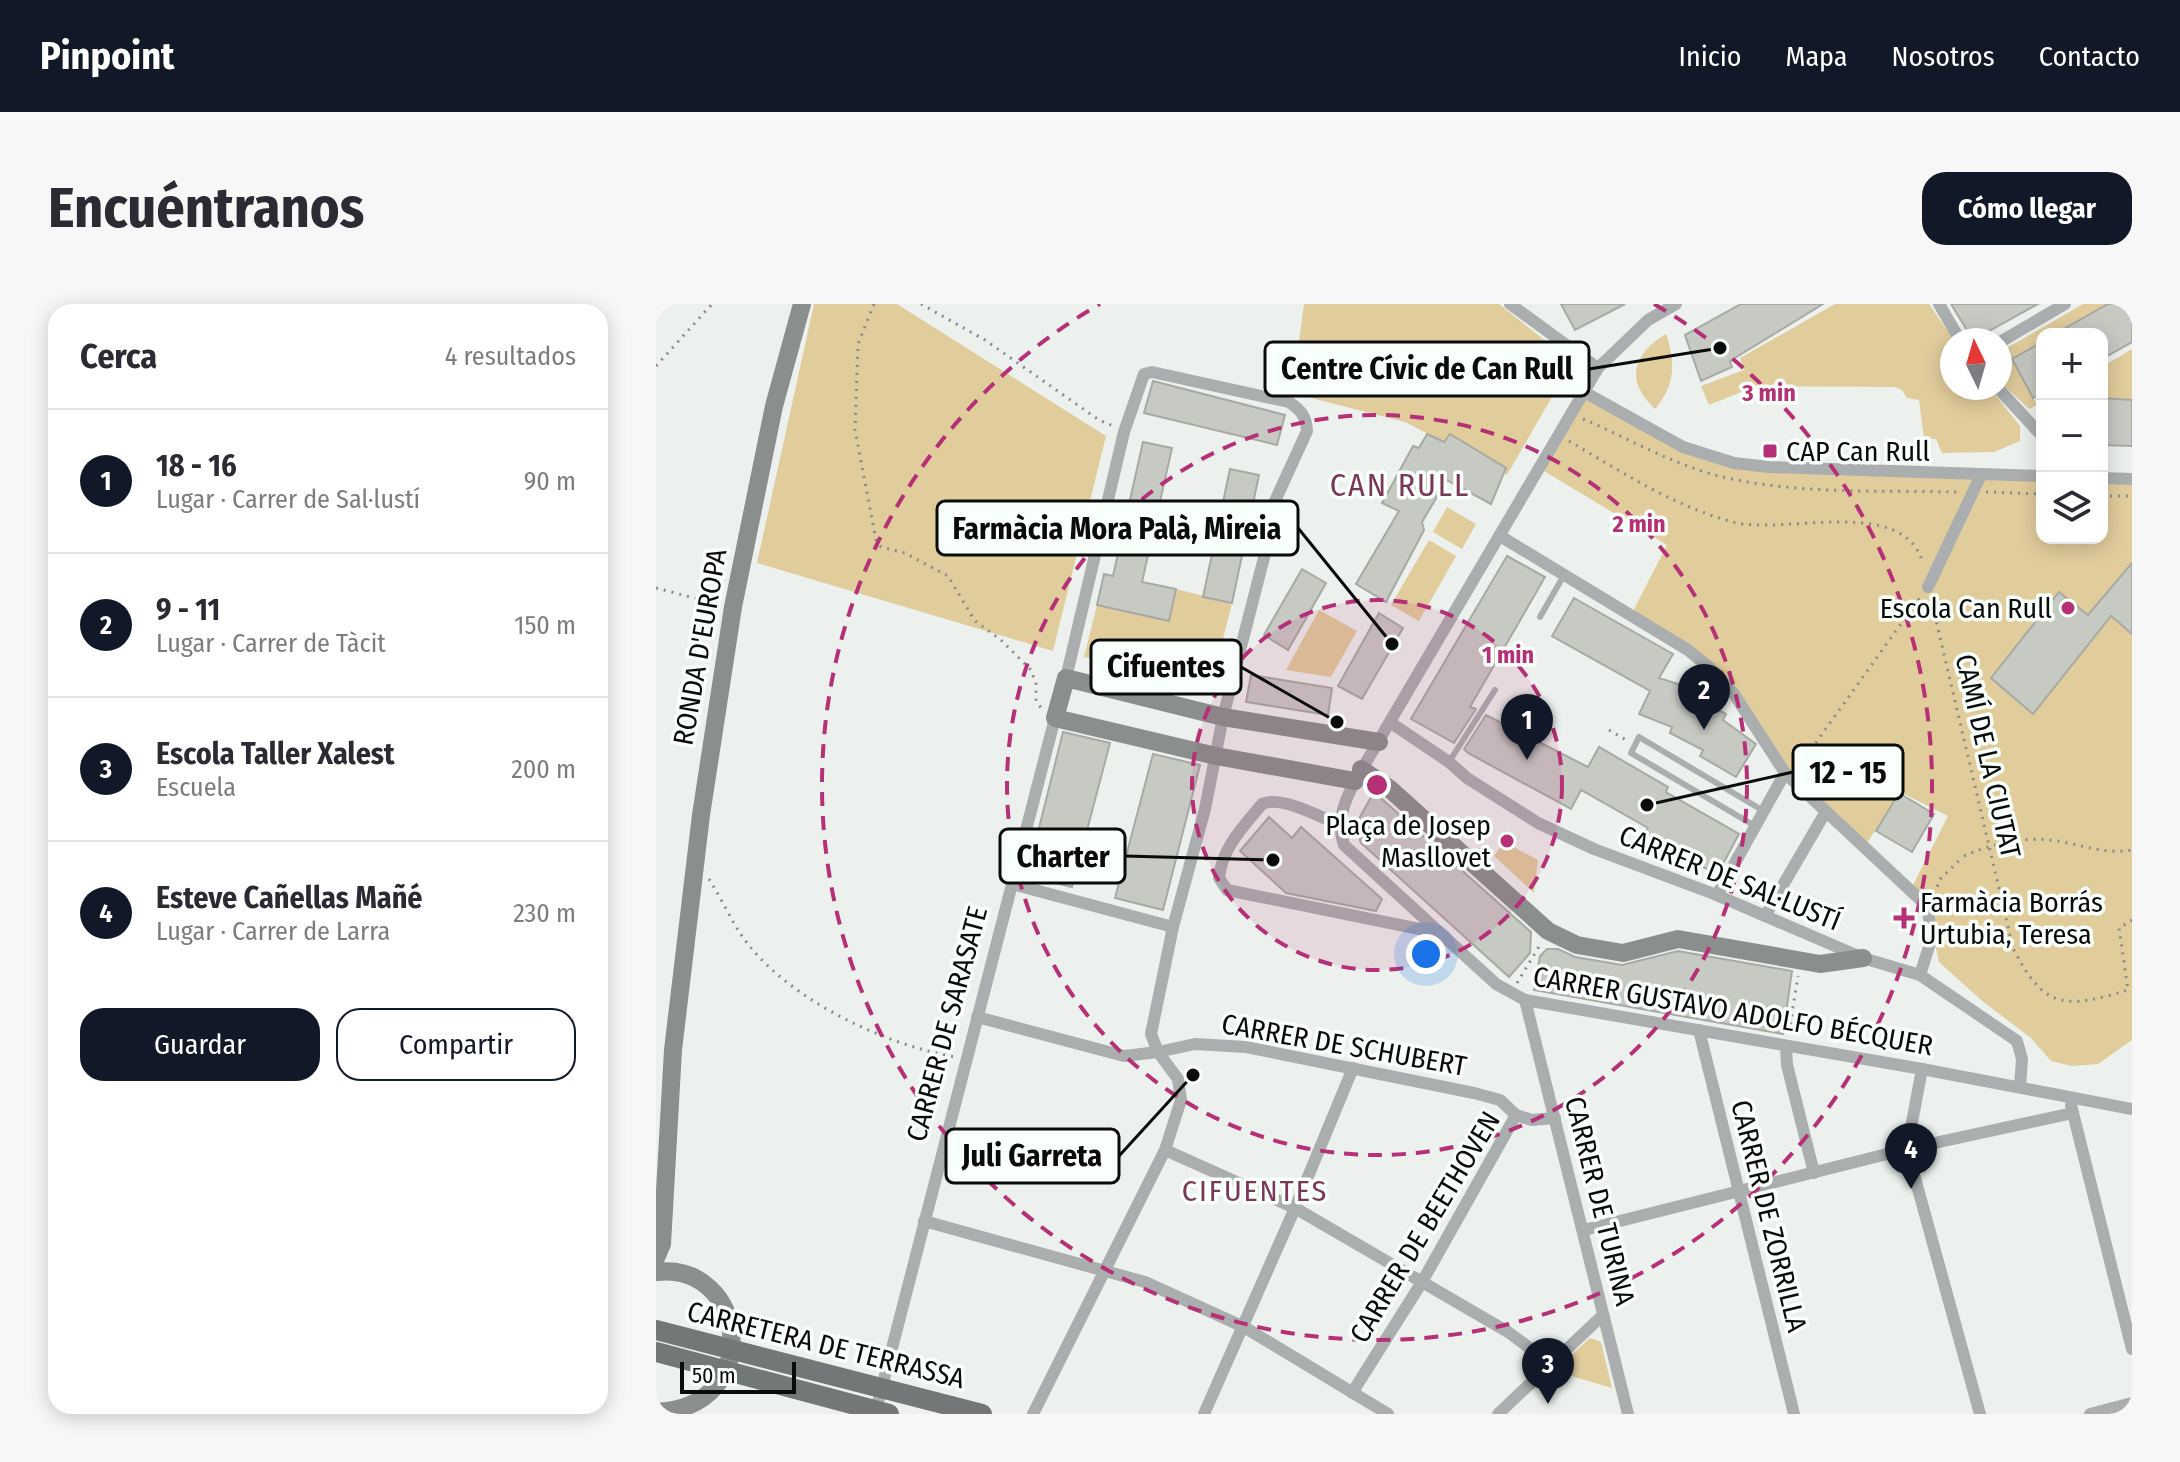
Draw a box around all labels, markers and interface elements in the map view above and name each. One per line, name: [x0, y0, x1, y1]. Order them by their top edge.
text: Pinpoint: [40, 33, 174, 79]
text: Inicio: [1679, 40, 1741, 73]
text: Mapa: [1785, 40, 1847, 73]
text: Nosotros: [1891, 40, 1995, 73]
text: Contacto: [2039, 40, 2140, 73]
button: Cómo llegar: [1922, 172, 2132, 245]
text: Encuéntranos: [48, 175, 364, 242]
north arrow: [1940, 328, 2012, 400]
map controls: [2036, 328, 2108, 544]
button: +: [2036, 328, 2108, 400]
text: Cerca: [80, 336, 157, 377]
text: 4 resultados: [445, 341, 576, 372]
callout: Centre Cívic de Can Rull: [1265, 342, 1589, 396]
text: Centre Cívic de Can Rull: [1281, 351, 1574, 387]
text: 3 min: [1741, 379, 1796, 407]
button: −: [2036, 400, 2108, 472]
place label: CAP Can Rull: [1786, 435, 1930, 468]
marker: CAP Can Rull: [1761, 442, 1779, 460]
text: 18 - 16: [156, 448, 237, 484]
text: 1: [101, 466, 112, 497]
text: 90 m: [524, 466, 576, 497]
district label: CAN RULL: [1330, 466, 1470, 504]
button: layers: [2036, 472, 2108, 544]
text: Lugar · Carrer de Sal·lustí: [156, 484, 420, 515]
callout: Farmàcia Mora Palà, Mireia: [937, 501, 1298, 555]
text: 2 min: [1611, 510, 1666, 538]
text: Farmàcia Mora Palà, Mireia: [953, 511, 1282, 547]
street label: RONDA D'EUROPA: [666, 546, 734, 748]
text: 9 - 11: [156, 592, 220, 628]
place label: Escola Can Rull: [1880, 592, 2052, 625]
marker: Escola Can Rull: [2059, 599, 2077, 617]
text: 2: [100, 610, 112, 641]
text: 150 m: [514, 610, 576, 641]
text: Lugar · Carrer de Tàcit: [156, 628, 386, 659]
callout: Cifuentes: [1091, 640, 1241, 694]
text: 1 min: [1482, 641, 1534, 669]
text: Cifuentes: [1107, 649, 1225, 685]
street label: CAMÍ DE LA CIUTAT: [1948, 651, 2028, 861]
pin: 2: [1678, 664, 1730, 730]
pin: 1: [1501, 694, 1553, 760]
text: Escola Taller Xalest: [156, 736, 395, 772]
callout: 12 - 15: [1793, 745, 1903, 799]
text: 3: [100, 754, 112, 785]
text: 200 m: [511, 754, 576, 785]
text: 12 - 15: [1809, 755, 1887, 791]
centre of rings: [1363, 771, 1391, 799]
text: Escuela: [156, 772, 236, 803]
place label: Plaça de Josep Masllovet: [1325, 809, 1492, 874]
street label: CARRER DE SAL·LUSTÍ: [1614, 818, 1846, 938]
callout: Charter: [1000, 829, 1125, 883]
marker: Plaça de Josep Masllovet: [1498, 832, 1516, 850]
text: Charter: [1016, 839, 1111, 875]
text: Esteve Cañellas Mañé: [156, 880, 423, 916]
place label: Farmàcia Borrás Urtubia, Teresa: [1920, 886, 2103, 951]
text: 4: [99, 898, 113, 929]
text: 230 m: [513, 898, 576, 929]
street label: CARRER DE SARASATE: [900, 903, 994, 1145]
marker: Farmàcia Borrás Urtubia, Teresa: [1895, 909, 1913, 927]
text: Lugar · Carrer de Larra: [156, 916, 390, 947]
your location: [1406, 934, 1446, 974]
street label: CARRER GUSTAVO ADOLFO BÉCQUER: [1531, 960, 1935, 1062]
street label: CARRER DE SCHUBERT: [1219, 1007, 1469, 1083]
button: Guardar: [80, 1008, 320, 1081]
button: Compartir: [336, 1008, 576, 1081]
street label: CARRER DE TURINA: [1558, 1093, 1642, 1309]
street label: CARRER DE ZORRILLA: [1724, 1097, 1814, 1336]
street label: CARRER DE BEETHOVEN: [1343, 1105, 1507, 1349]
pin: 4: [1885, 1123, 1937, 1189]
callout: Juli Garreta: [946, 1129, 1119, 1183]
text: Juli Garreta: [961, 1138, 1102, 1174]
district label: CIFUENTES: [1182, 1173, 1328, 1209]
street label: CARRETERA DE TERRASSA: [684, 1295, 968, 1396]
pin: 3: [1522, 1338, 1574, 1404]
scale bar: [680, 1358, 796, 1394]
text: 50 m: [692, 1362, 736, 1389]

